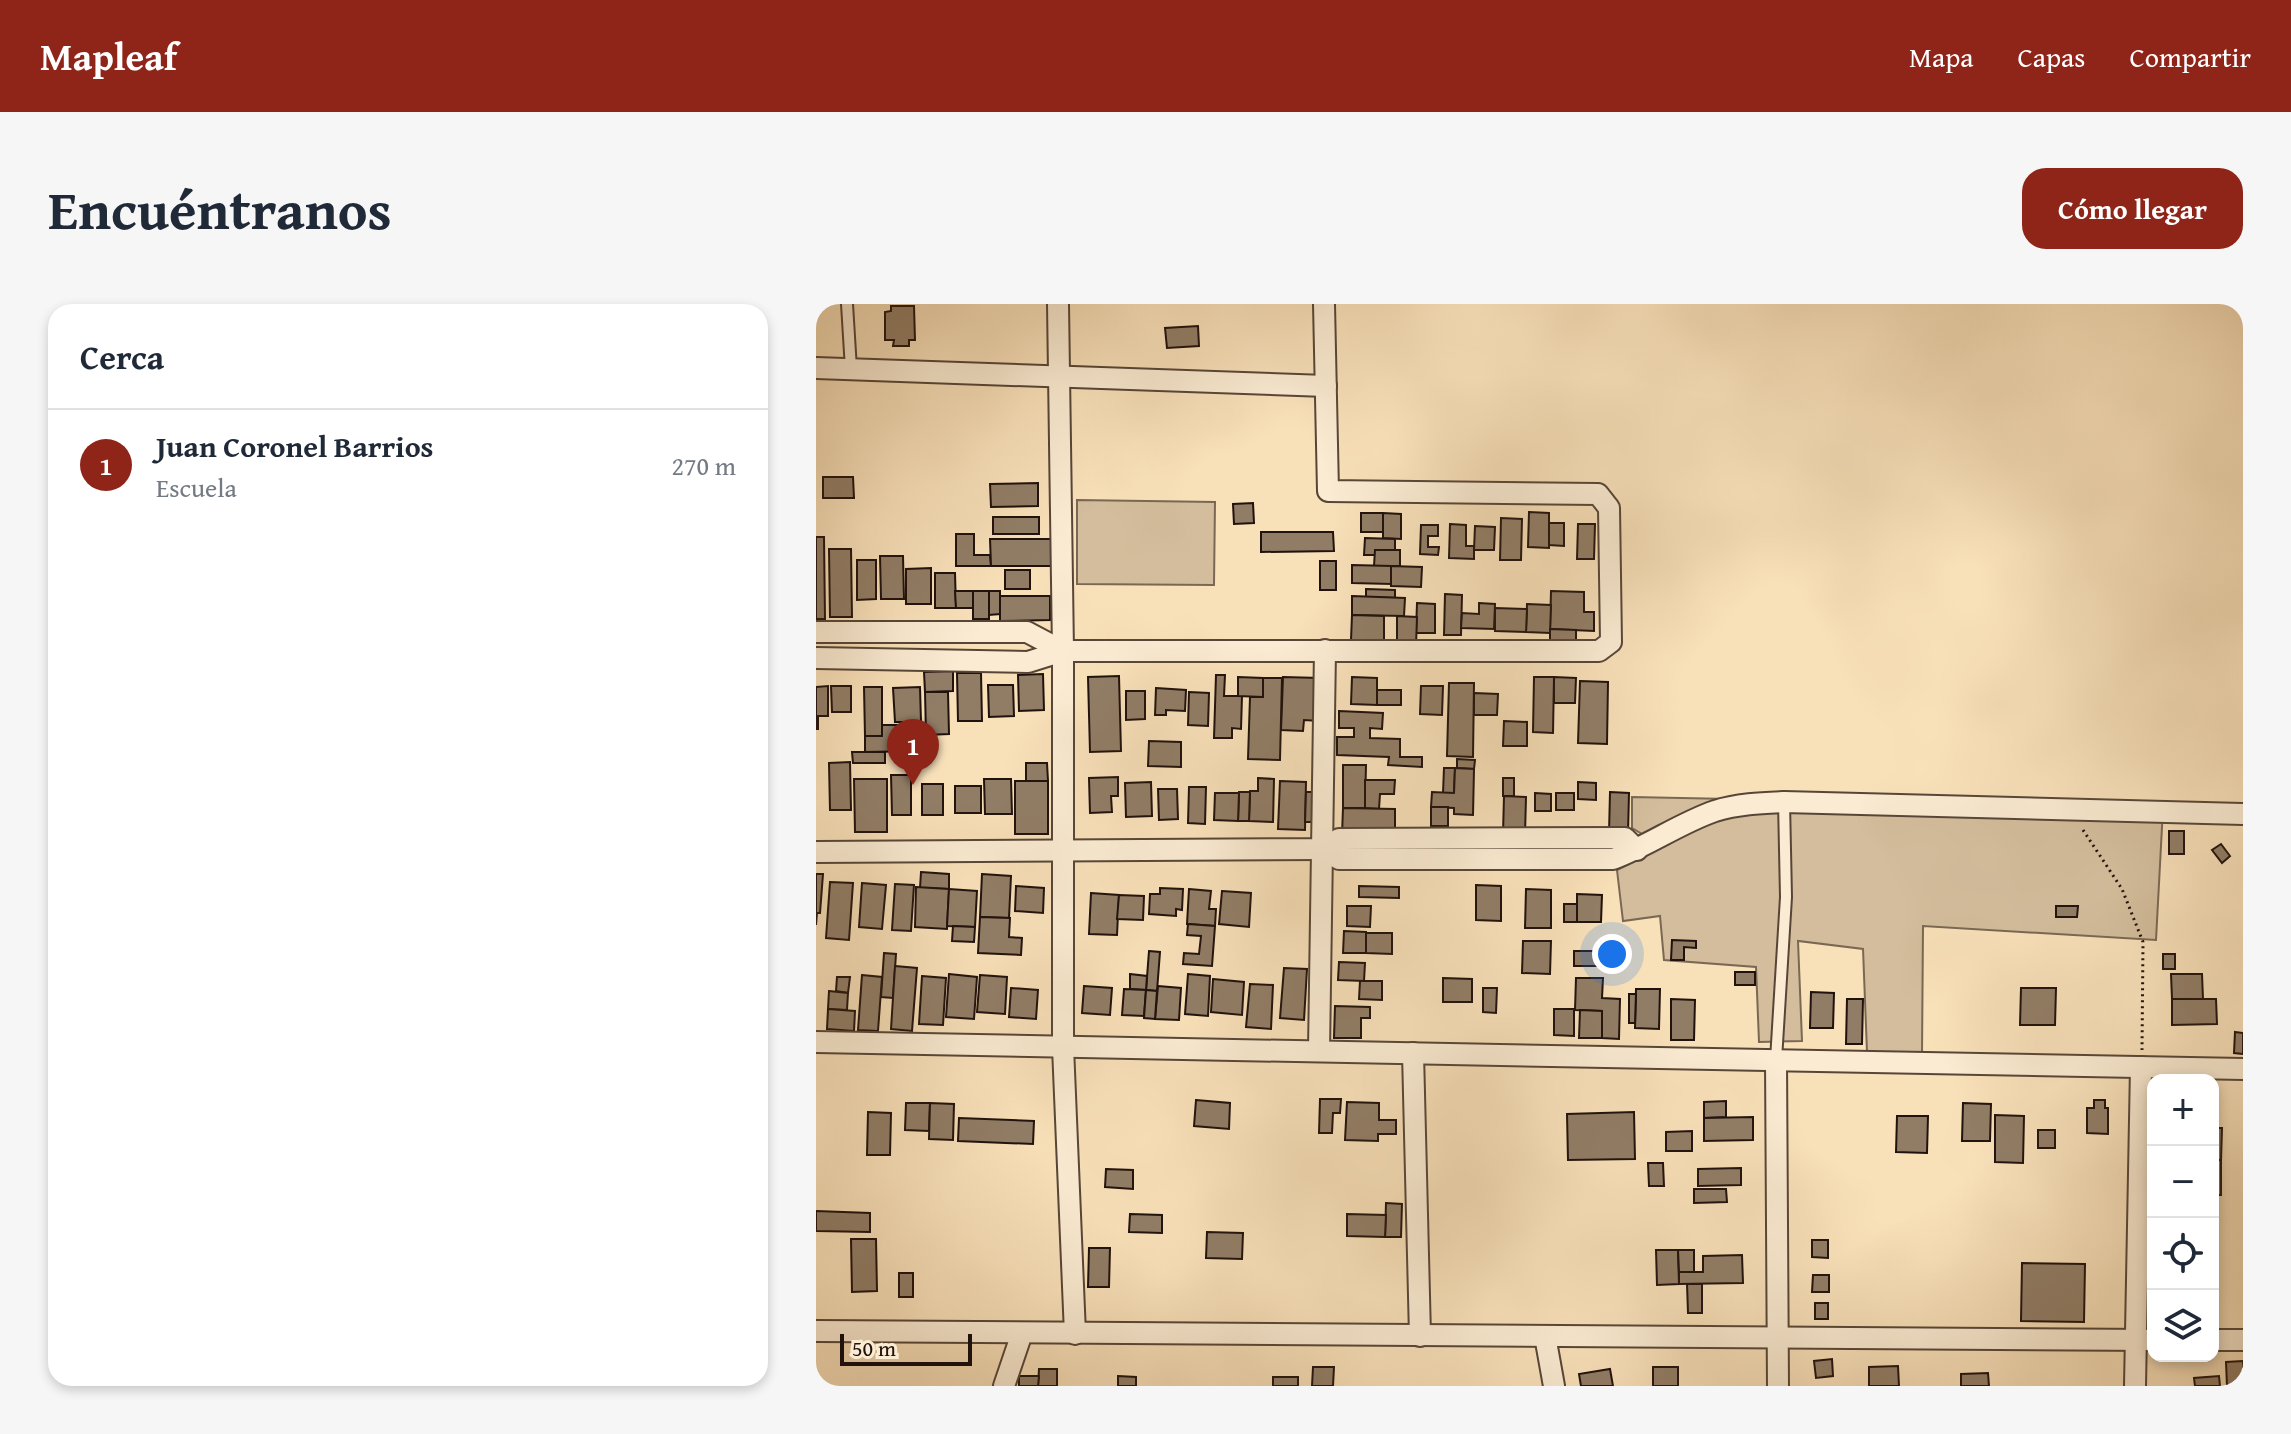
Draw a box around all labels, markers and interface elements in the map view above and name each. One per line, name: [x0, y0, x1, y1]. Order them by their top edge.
text: Mapleaf: [40, 28, 177, 84]
text: Mapa: [1909, 36, 1974, 77]
text: Capas: [2018, 36, 2085, 77]
text: Compartir: [2129, 36, 2251, 77]
text: Encuéntranos: [48, 167, 392, 250]
button: Cómo llegar: [2022, 168, 2243, 249]
text: Cerca: [80, 332, 164, 381]
text: Juan Coronel Barrios: [156, 424, 434, 468]
text: 1: [99, 446, 113, 485]
text: 270 m: [671, 446, 736, 485]
text: Escuela: [156, 468, 237, 507]
pin: 1: [887, 719, 939, 785]
your location: [1592, 934, 1632, 974]
map controls: [2147, 1074, 2219, 1362]
button: +: [2147, 1074, 2219, 1146]
button: −: [2147, 1146, 2219, 1218]
button: locate: [2147, 1218, 2219, 1290]
button: layers: [2147, 1290, 2219, 1362]
scale bar: [840, 1330, 972, 1366]
text: 50 m: [852, 1332, 896, 1364]

